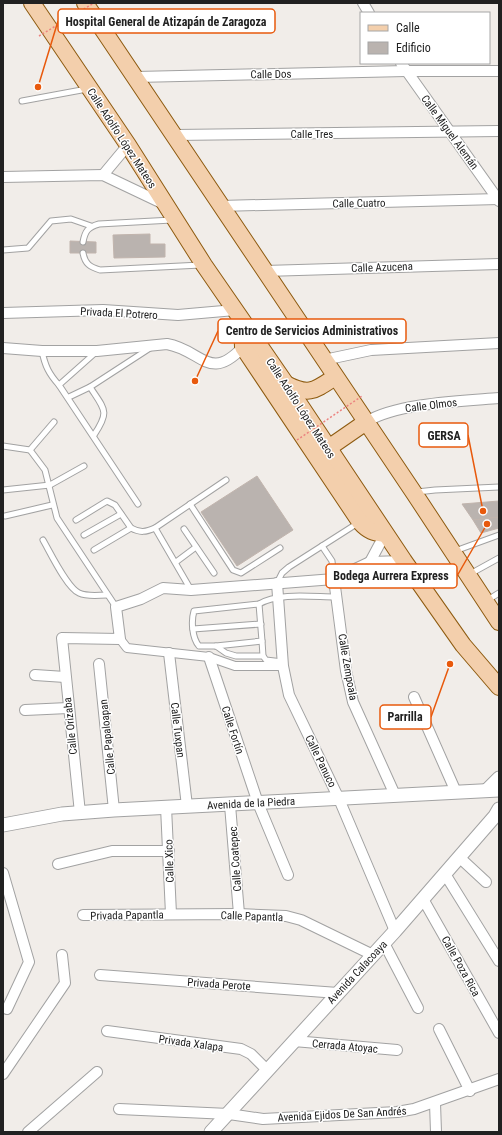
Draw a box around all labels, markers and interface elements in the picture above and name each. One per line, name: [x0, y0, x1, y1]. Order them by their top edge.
callout: Hospital General de Atizapán de Zaragoza: [58, 9, 275, 33]
legend: [360, 12, 490, 64]
text: Hospital General de Atizapán de Zaragoza: [65, 15, 267, 29]
text: Calle: [396, 21, 420, 35]
text: Edificio: [396, 41, 431, 55]
street label: Calle Dos: [250, 68, 292, 81]
street label: Calle Adolfo López Mateos: [84, 86, 159, 191]
street label: Calle Miguel Alemán: [418, 93, 481, 172]
street label: Calle Tres: [291, 128, 333, 141]
street label: Calle Cuatro: [332, 197, 386, 210]
street label: Calle Azucena: [351, 260, 413, 275]
street label: Privada El Potrero: [80, 305, 159, 322]
callout: Centro de Servicios Administrativos: [218, 319, 406, 343]
text: Centro de Servicios Administrativos: [226, 324, 399, 338]
street label: Calle Adolfo López Mateos: [263, 356, 338, 461]
street label: Calle Olmos: [404, 396, 458, 415]
callout: GERSA: [419, 423, 468, 447]
text: GERSA: [427, 429, 461, 443]
callout: Bodega Aurrera Express: [326, 564, 457, 588]
text: Bodega Aurrera Express: [333, 569, 449, 583]
street label: Calle Zempoala: [335, 633, 360, 701]
street label: Calle Orizaba: [61, 697, 80, 755]
street label: Calle Papaloapan: [97, 699, 118, 775]
street label: Calle Tuxpan: [168, 702, 187, 758]
street label: Calle Fortín: [219, 704, 246, 756]
callout: Parrilla: [380, 705, 431, 729]
text: Parrilla: [387, 710, 423, 724]
street label: Calle Panuco: [302, 733, 339, 790]
street label: Avenida de la Piedra: [207, 795, 295, 812]
street label: Calle Coatepec: [227, 826, 244, 892]
street label: Calle Xico: [162, 839, 177, 883]
street label: Privada Papantla: [90, 908, 164, 923]
street label: Calle Papantla: [220, 909, 284, 924]
street label: Calle Poza Rica: [439, 934, 482, 999]
street label: Avenida Calacoaya: [325, 938, 390, 1007]
street label: Privada Perote: [187, 976, 251, 993]
street label: Privada Xalapa: [158, 1033, 224, 1054]
street label: Cerrada Atoyac: [311, 1037, 378, 1056]
street label: Avenida Ejidos De San Andrés: [277, 1105, 407, 1124]

